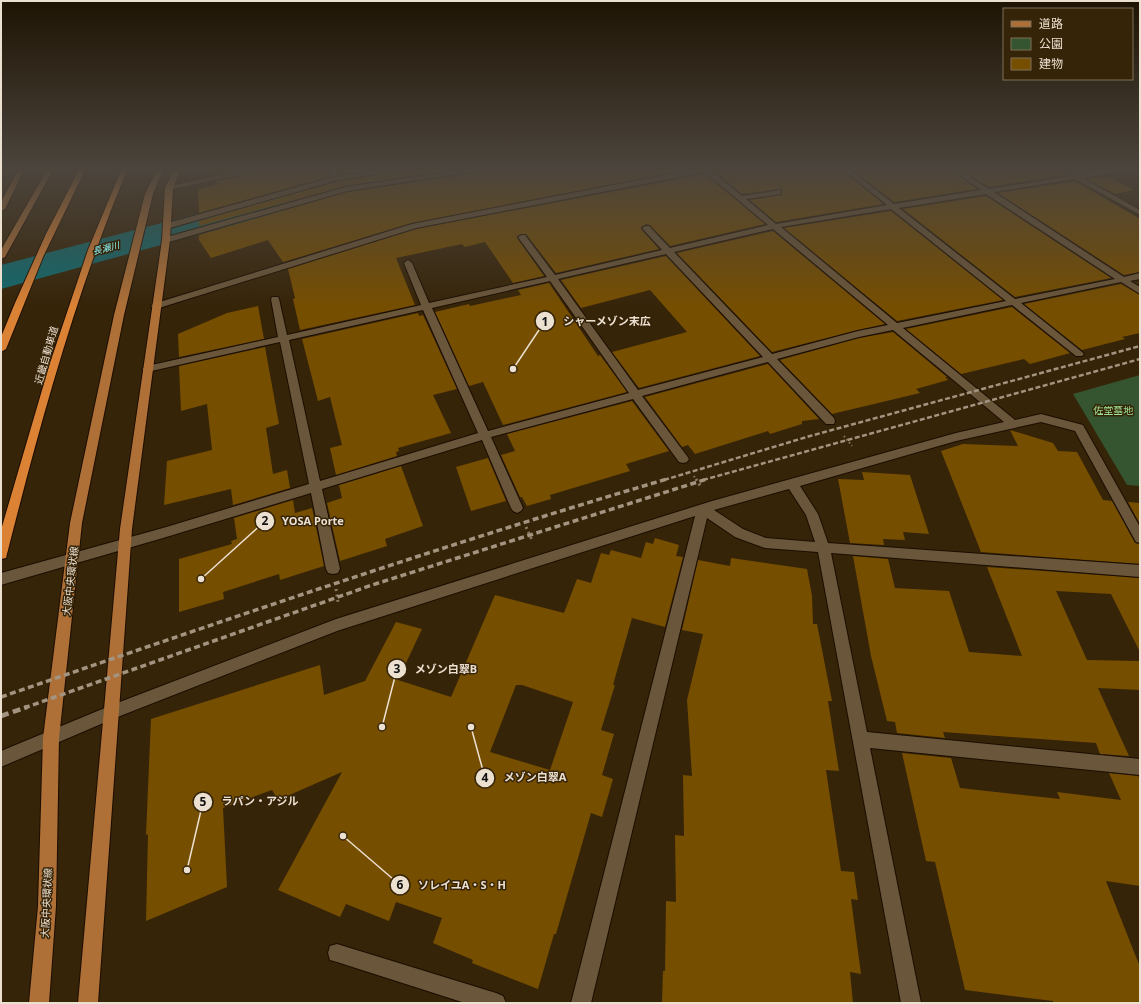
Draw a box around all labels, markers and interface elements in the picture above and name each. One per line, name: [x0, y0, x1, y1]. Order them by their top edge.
legend: [1003, 8, 1133, 80]
text: 道路: [1039, 15, 1063, 32]
text: 公園: [1039, 35, 1063, 52]
text: 建物: [1039, 55, 1063, 72]
water label: 長瀬川: [91, 238, 122, 258]
callout: シャーメゾン末広: [535, 310, 659, 333]
text: 1: [542, 313, 548, 330]
text: シャーメゾン末広: [563, 313, 651, 328]
street label: 近畿自動車道: [31, 324, 61, 386]
park label: 佐堂墓地: [1093, 403, 1134, 417]
callout: YOSA Porte: [255, 510, 352, 533]
text: 2: [262, 512, 269, 529]
text: YOSA Porte: [282, 513, 344, 528]
street label: 大阪中央環状線: [59, 545, 81, 617]
callout: メゾン白翠B: [387, 658, 485, 681]
text: 3: [394, 660, 401, 677]
text: メゾン白翠B: [415, 661, 477, 676]
callout: メゾン白翠A: [475, 766, 574, 789]
text: 4: [482, 769, 489, 786]
text: メゾン白翠A: [504, 769, 567, 784]
callout: ラパン・アジル: [193, 790, 306, 813]
text: 5: [200, 793, 207, 810]
text: ラパン・アジル: [222, 793, 299, 808]
street label: 大阪中央環状線: [37, 868, 55, 938]
callout: ソレイユA・S・H: [390, 873, 514, 896]
text: 6: [397, 876, 404, 893]
text: ソレイユA・S・H: [418, 877, 506, 892]

